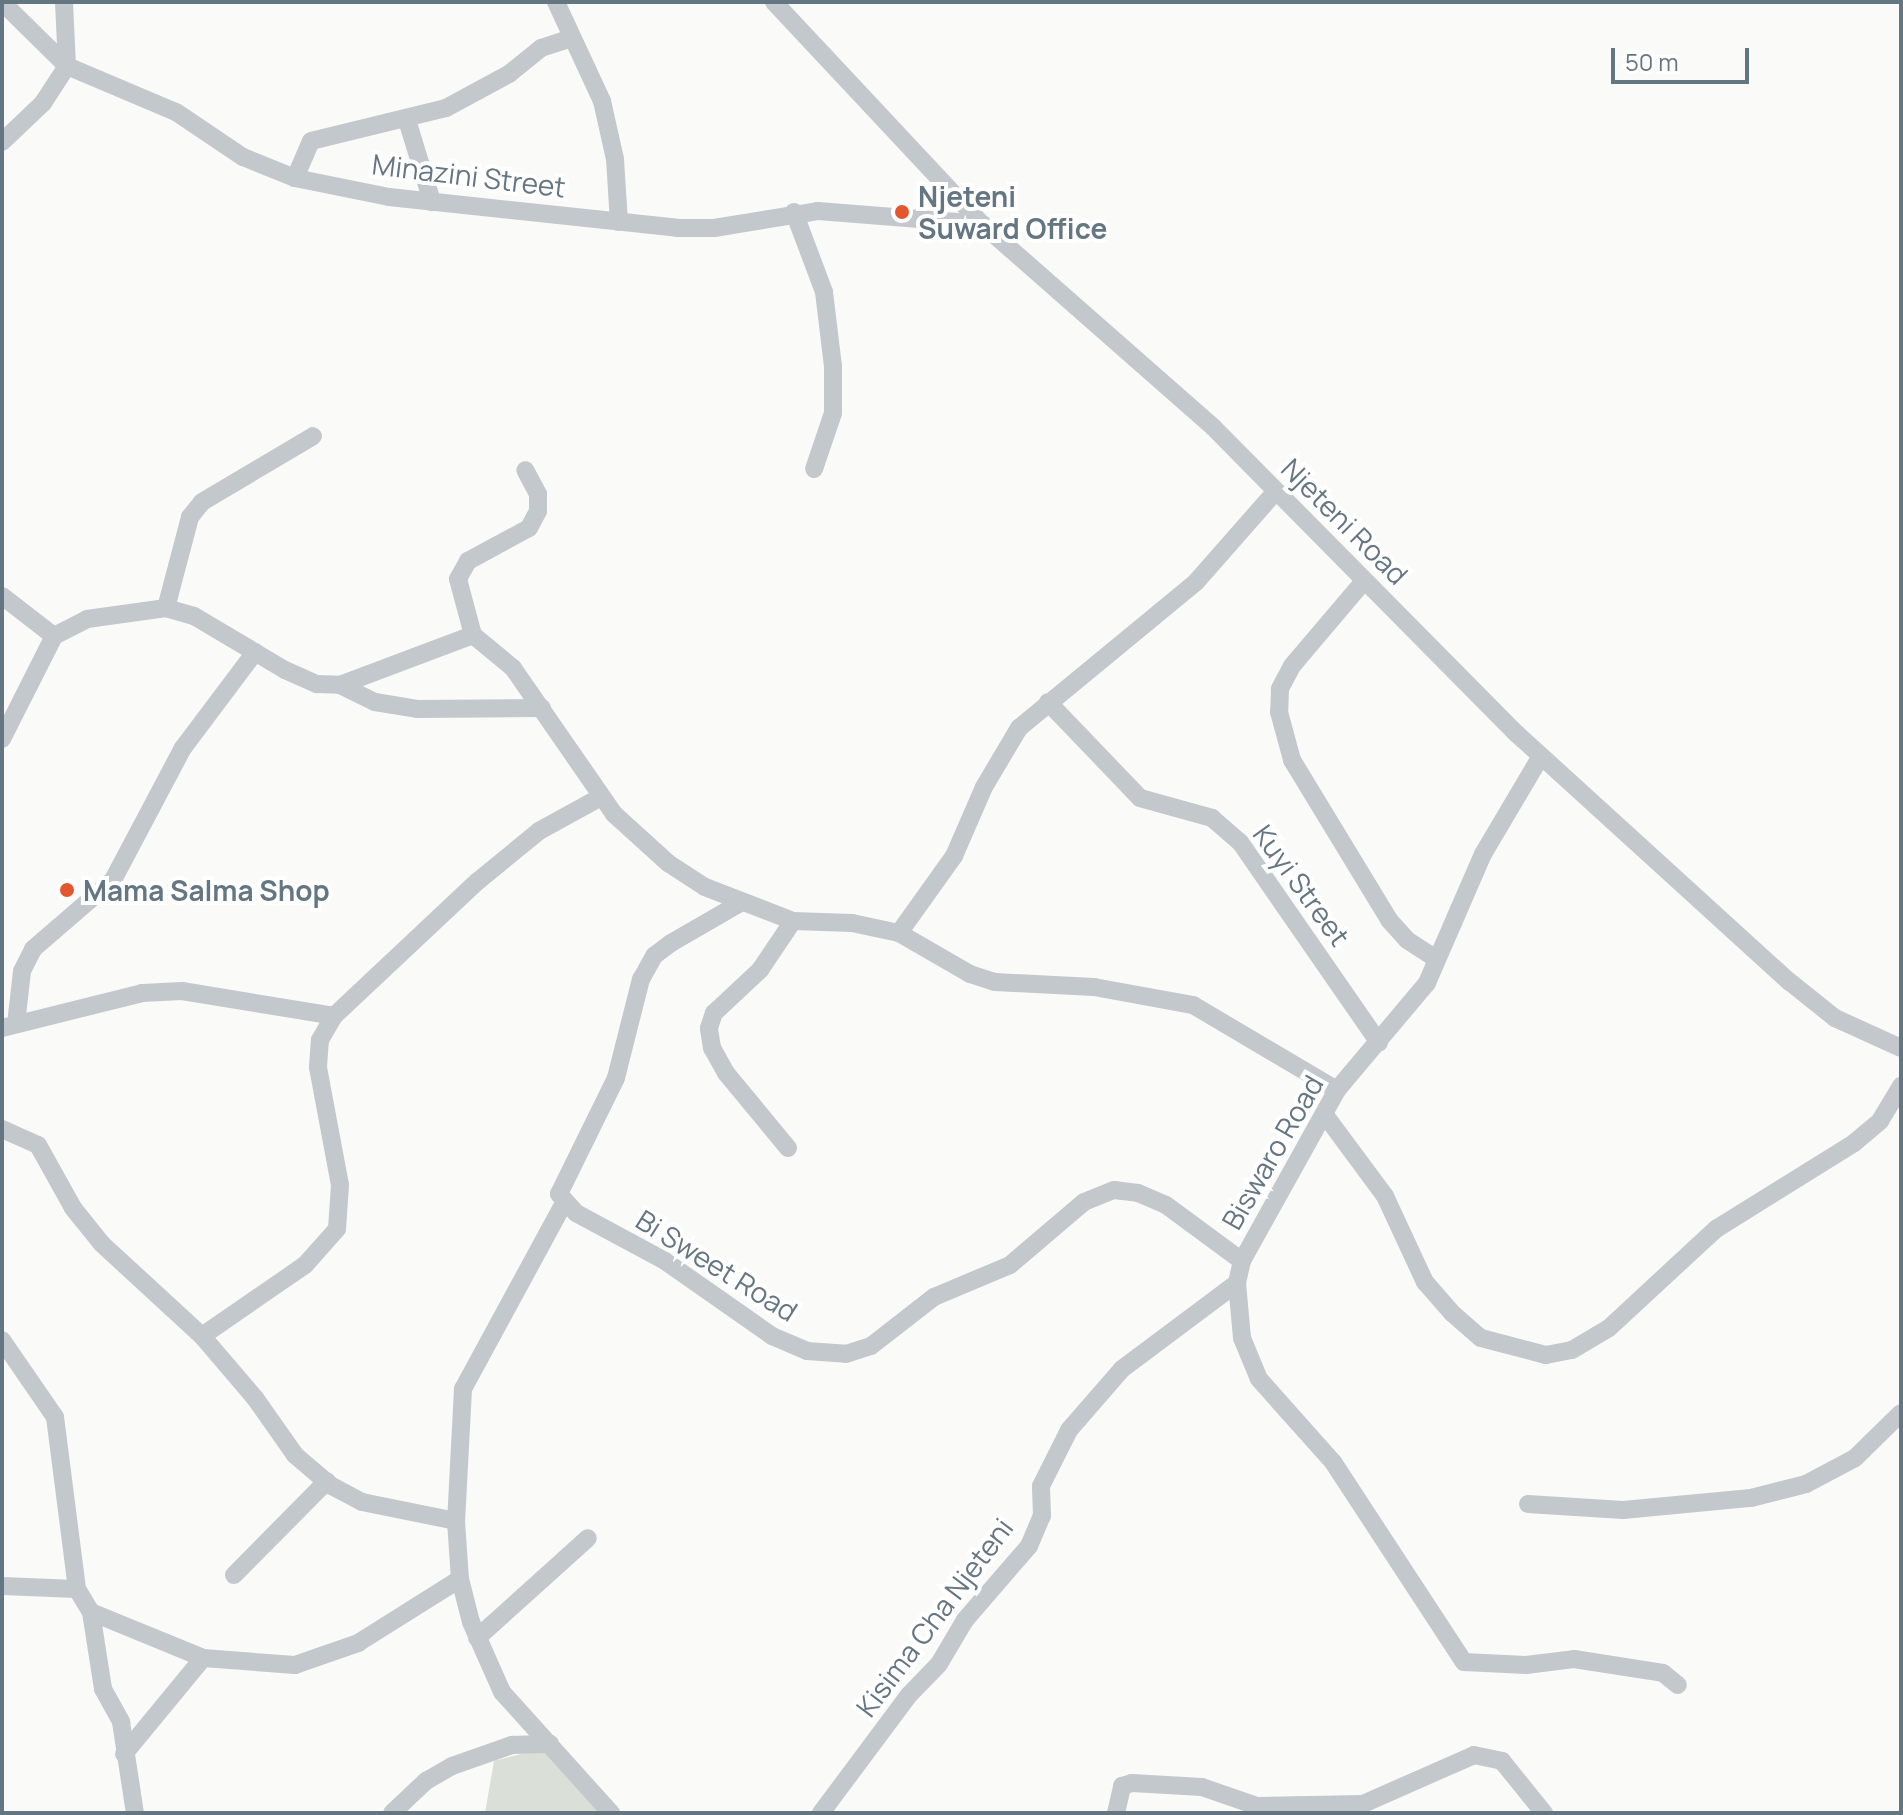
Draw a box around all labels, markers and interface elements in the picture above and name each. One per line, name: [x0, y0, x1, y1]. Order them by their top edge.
scale bar: [1615, 32, 1753, 82]
text: 50 m: [1625, 45, 1679, 78]
street label: Minazini Street: [370, 146, 568, 204]
place label: Njeteni Suward Office: [918, 179, 1107, 245]
marker: Njeteni Suward Office: [893, 203, 911, 221]
street label: Njeteni Road: [1275, 451, 1415, 591]
street label: Kuyi Street: [1247, 818, 1357, 952]
place label: Mama Salma Shop: [83, 873, 330, 907]
marker: Mama Salma Shop: [58, 881, 76, 899]
street label: Biswaro Road: [1214, 1069, 1330, 1235]
street label: Bi Sweet Road: [630, 1202, 804, 1328]
street label: Kisima Cha Njeteni: [849, 1511, 1019, 1723]

